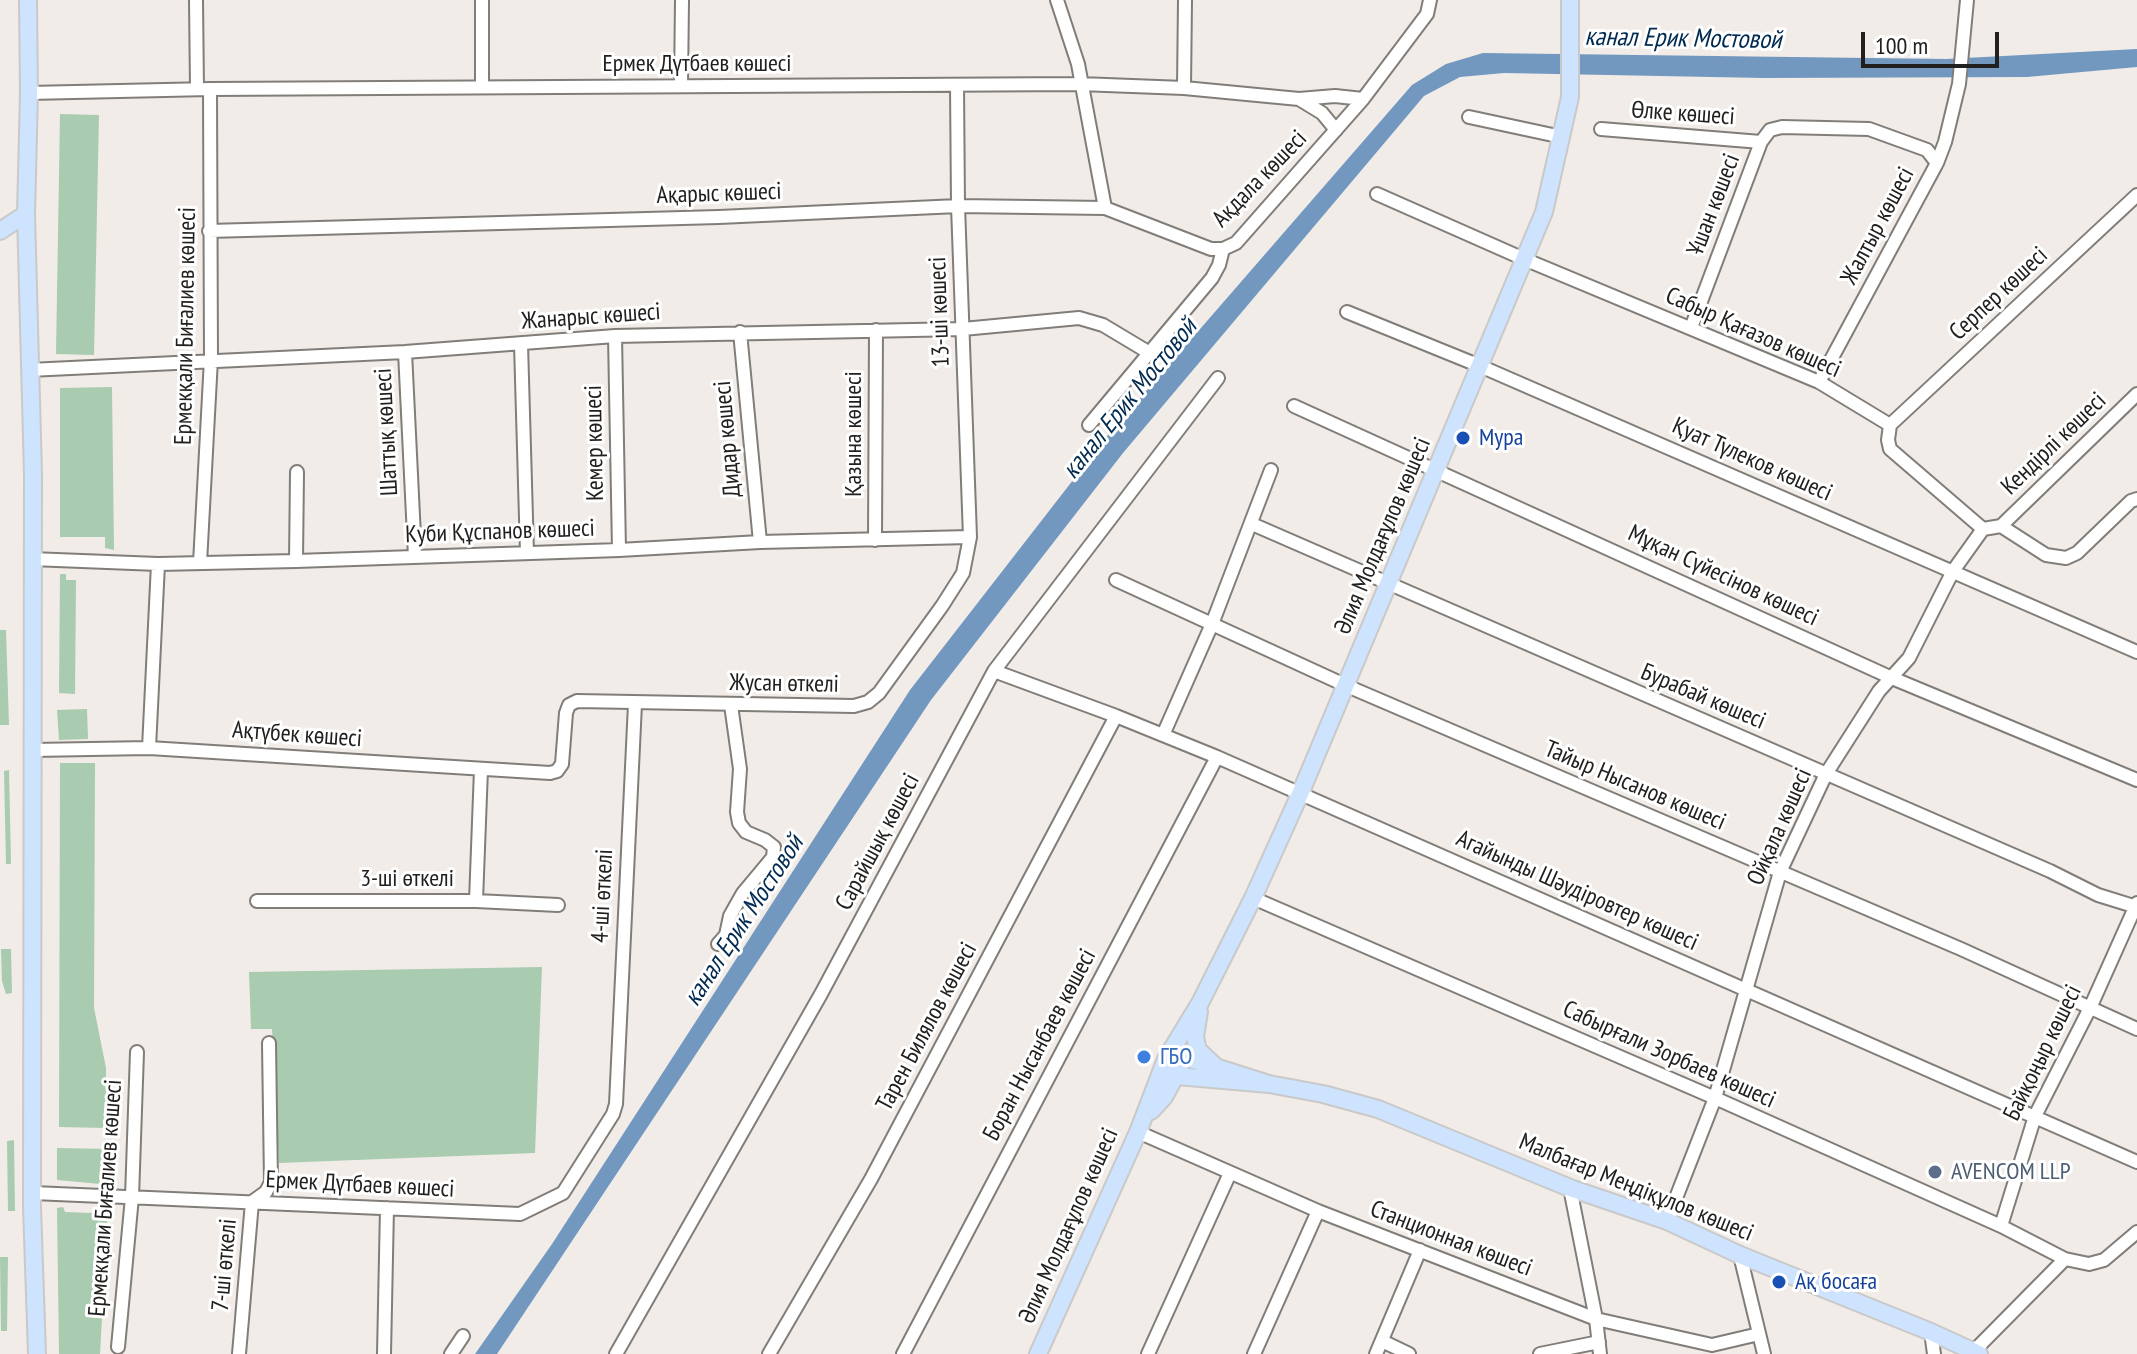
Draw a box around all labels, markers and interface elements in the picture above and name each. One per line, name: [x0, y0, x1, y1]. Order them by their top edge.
scale bar: [1865, 16, 2003, 66]
water label: канал Ерик Мостовой: [1584, 22, 1782, 56]
text: 100 m: [1875, 30, 1928, 61]
street label: Ермек Дүтбаев көшесi: [602, 50, 792, 78]
street label: Өлке көшесі: [1630, 96, 1736, 132]
street label: Ақдала көшесі: [1207, 125, 1313, 233]
street label: Ұшан көшесі: [1681, 150, 1747, 260]
street label: Жалтыр көшесі: [1835, 163, 1921, 289]
street label: Ақарыс көшесi: [656, 177, 782, 211]
street label: Ермекқали Биғалиев көшесі: [170, 207, 202, 445]
street label: Серпер көшесі: [1944, 241, 2054, 347]
street label: 13-ші көшесi: [924, 256, 956, 368]
street label: Сабыр Қағазов көшесі: [1661, 281, 1845, 385]
street label: Жанарыс көшесі: [520, 298, 662, 336]
water label: канал Ерик Мостовой: [1056, 313, 1204, 485]
street label: Шаттық көшесі: [369, 367, 405, 497]
street label: Қазына көшесі: [840, 371, 868, 497]
street label: Дидар көшесі: [709, 380, 747, 498]
street label: Кемер көшесі: [580, 385, 610, 501]
street label: Кендірлі көшесі: [1996, 387, 2112, 501]
street label: Қуат Түлеков көшесі: [1668, 412, 1836, 508]
place label: Мура: [1479, 424, 1523, 452]
marker: Мура: [1454, 429, 1472, 447]
street label: Әлия Молдағұлов көшесі: [1329, 433, 1437, 639]
street label: Куби Құспанов көшесi: [405, 514, 595, 550]
street label: Мұқан Сүйесінов көшесі: [1623, 519, 1823, 633]
street label: Бурабай көшесi: [1636, 658, 1770, 736]
street label: Жусан өткелі: [729, 669, 839, 699]
street label: Ақтүбек көшесi: [231, 716, 363, 754]
street label: Тайыр Нысанов көшесi: [1540, 735, 1730, 837]
street label: Ойқала көшесі: [1741, 764, 1819, 890]
street label: Сарайшық көшесі: [830, 769, 926, 915]
street label: Агайынды Шәудіровтер көшесi: [1452, 825, 1702, 957]
water label: канал Ерик Мостовой: [677, 830, 811, 1012]
street label: 4-шi өткелi: [586, 848, 620, 944]
street label: 3-шi өткелi: [360, 865, 454, 893]
street label: Тарен Билялов көшесі: [871, 938, 983, 1116]
street label: Боран Нысанбаев көшесі: [977, 944, 1103, 1146]
street label: Байқоңыр көшесi: [1998, 981, 2088, 1125]
street label: Сабырғали Зорбаев көшесі: [1558, 995, 1780, 1115]
place label: ГБО: [1160, 1043, 1192, 1071]
marker: ГБО: [1135, 1048, 1153, 1066]
street label: Ермекқали Биғалиев көшесі: [83, 1078, 129, 1318]
street label: Әлия Молдағұлов көшесі: [1013, 1124, 1125, 1328]
street label: Малбағар Меңдіқұлов көшесі: [1515, 1128, 1757, 1248]
place label: AVENCOM LLP: [1951, 1158, 2070, 1186]
marker: AVENCOM LLP: [1926, 1163, 1944, 1181]
street label: Ермек Дүтбаев көшесi: [265, 1166, 455, 1204]
street label: Станционная көшесі: [1366, 1195, 1536, 1283]
street label: 7-шi өткелi: [207, 1218, 243, 1312]
place label: Ақ босаға: [1795, 1268, 1877, 1296]
marker: Ақ босаға: [1770, 1273, 1788, 1291]

